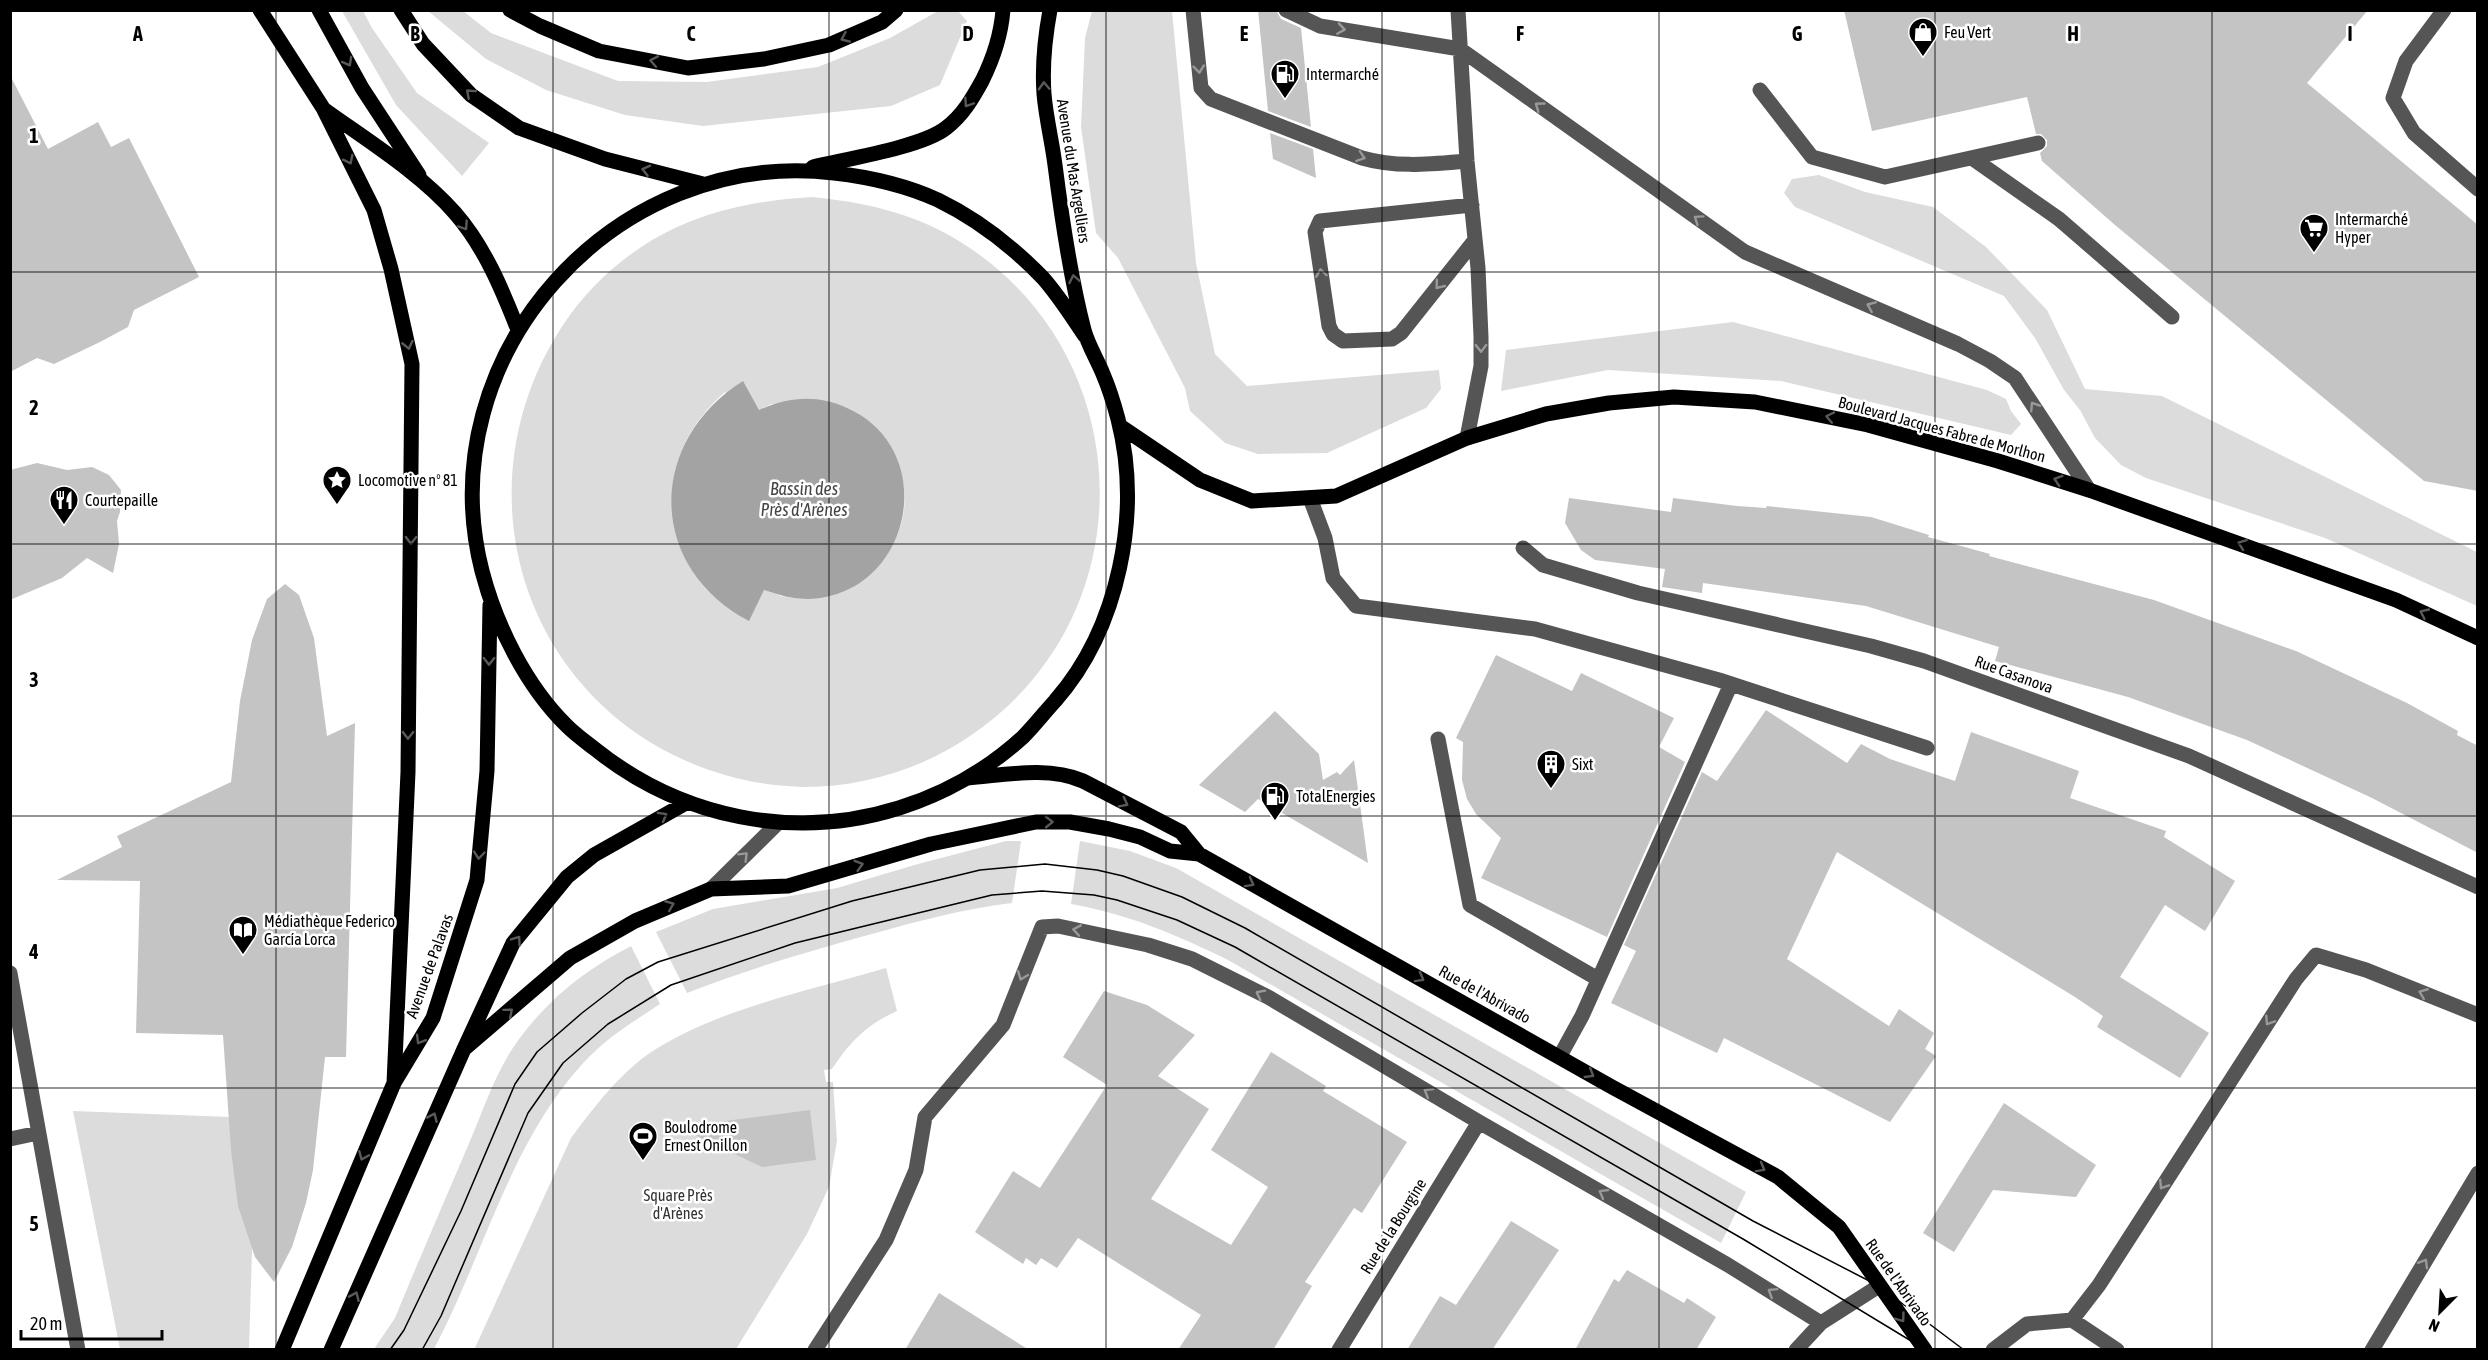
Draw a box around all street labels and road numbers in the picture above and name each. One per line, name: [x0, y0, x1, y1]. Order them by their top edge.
street label: Avenue du Mas Argelliers: [1053, 98, 1094, 245]
street label: Boulevard Jacques Fabre de Morlhon: [1836, 393, 2048, 466]
street label: Rue Casanova: [1972, 652, 2056, 696]
street label: Avenue de Palavas: [402, 911, 456, 1021]
street label: Rue de l'Abrivado: [1436, 961, 1534, 1027]
street label: Rue de la Bourgine: [1357, 1175, 1430, 1277]
street label: Rue de l'Abrivado: [1862, 1235, 1936, 1329]

